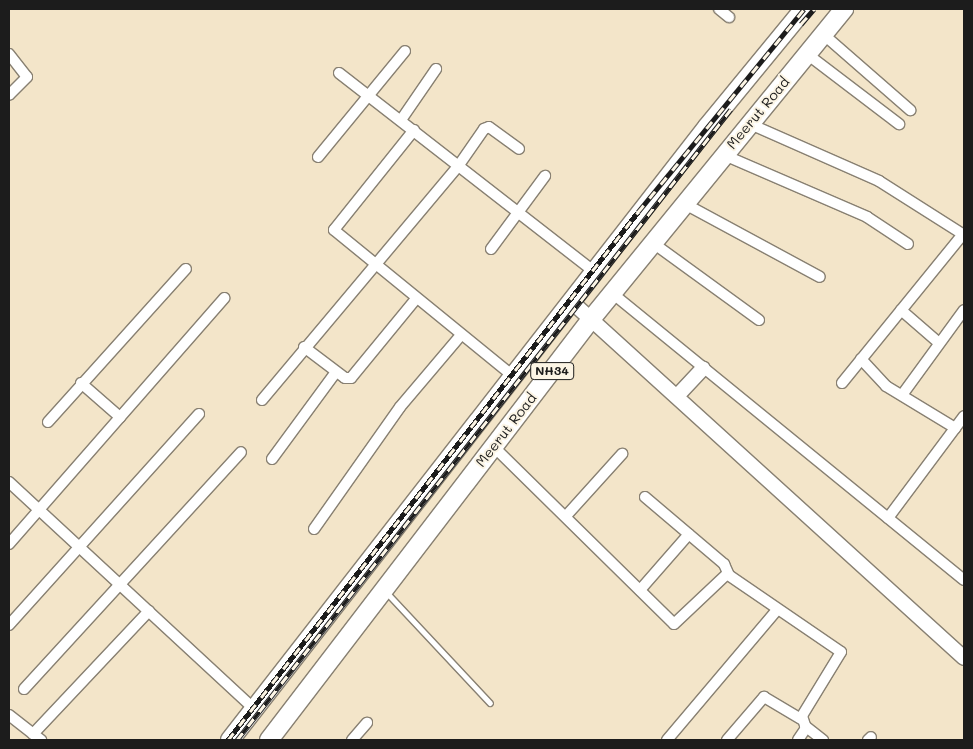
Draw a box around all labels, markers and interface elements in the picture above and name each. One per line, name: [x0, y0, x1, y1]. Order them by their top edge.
street label: Meerut Road: [723, 74, 793, 152]
road number: NH34: [530, 362, 574, 381]
street label: Meerut Road: [472, 390, 540, 470]

